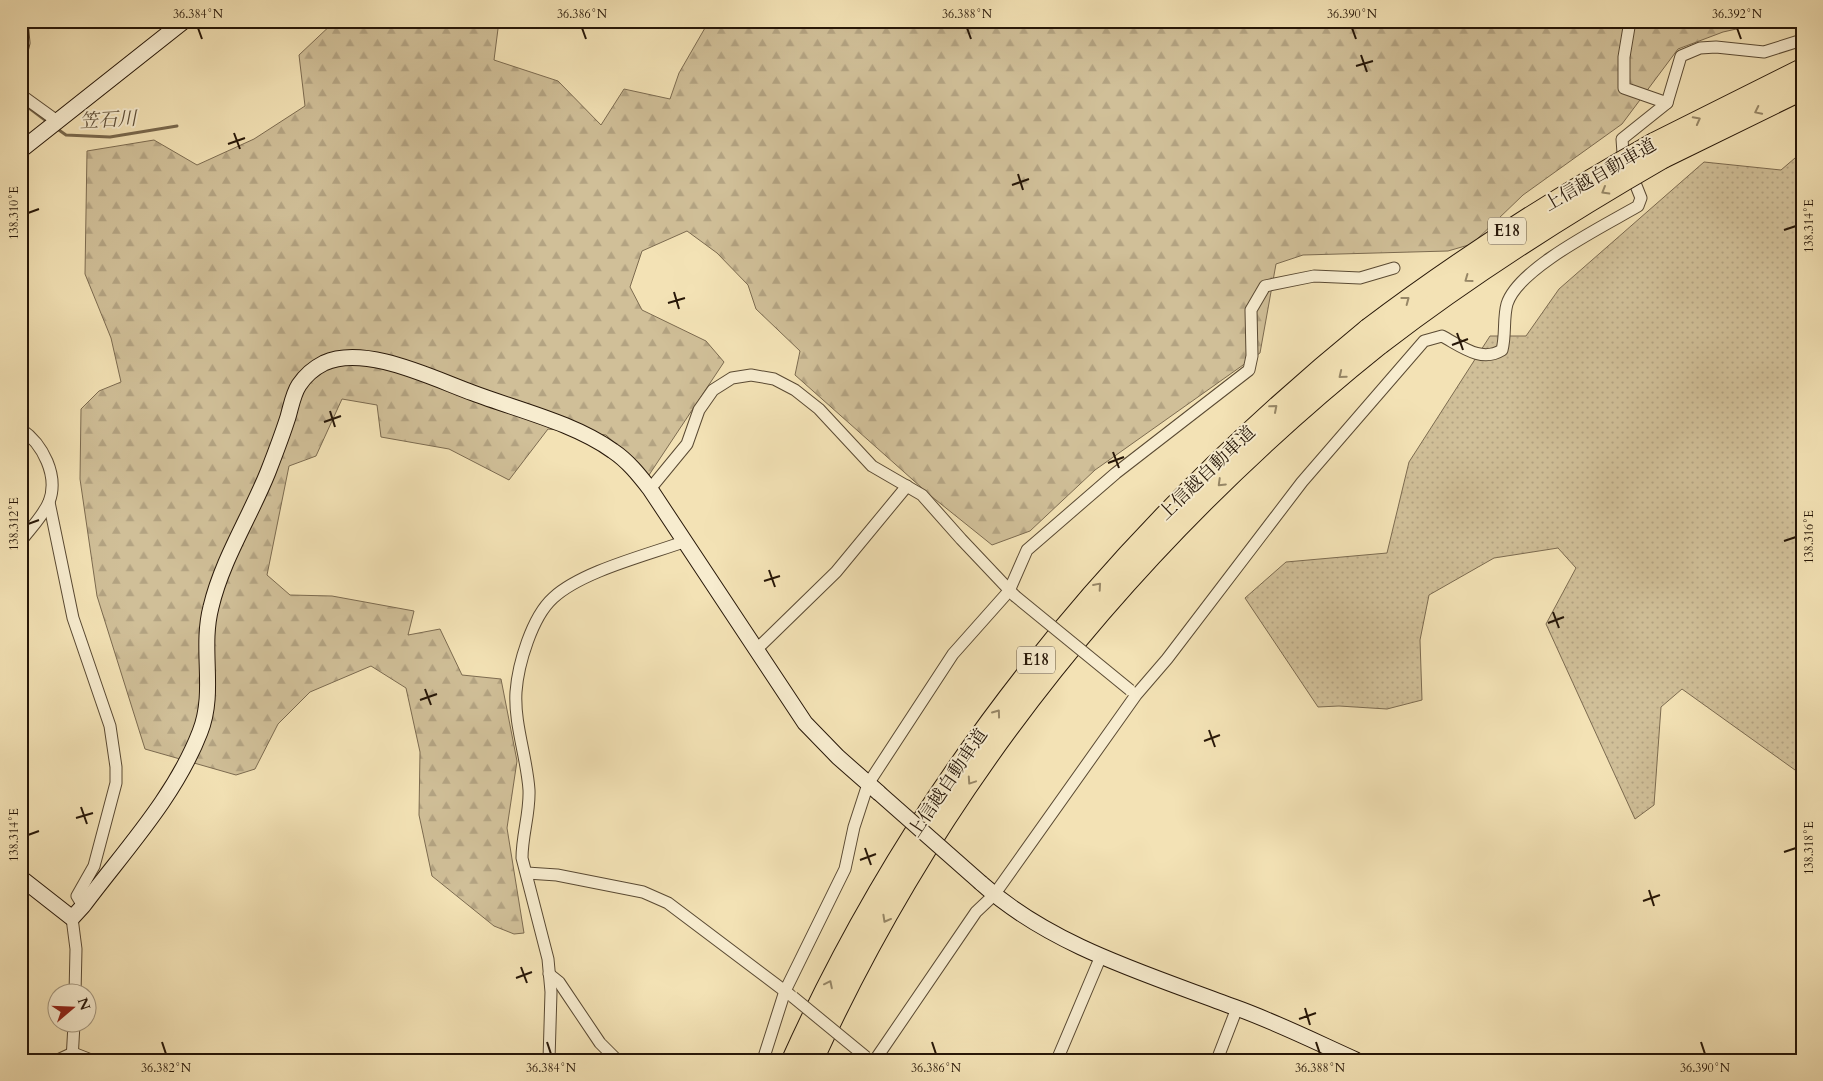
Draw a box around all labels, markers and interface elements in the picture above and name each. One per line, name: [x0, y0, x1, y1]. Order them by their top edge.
text: 36.384°N: [173, 6, 224, 22]
text: 36.386°N: [557, 6, 608, 22]
text: 36.388°N: [942, 6, 993, 22]
text: 36.390°N: [1327, 6, 1378, 22]
text: 36.392°N: [1712, 6, 1763, 22]
water label: 笠石川: [79, 105, 139, 134]
one-way arrow: [1754, 105, 1763, 115]
one-way arrow: [1692, 116, 1701, 126]
street label: 上信越自動車道: [1539, 133, 1661, 217]
one-way arrow: [1602, 185, 1611, 195]
text: 138.310°E: [6, 186, 22, 240]
text: 138.314°E: [1801, 199, 1817, 253]
road number: E18: [1488, 218, 1526, 245]
one-way arrow: [1465, 272, 1474, 282]
one-way arrow: [1400, 297, 1409, 305]
one-way arrow: [1339, 369, 1348, 378]
one-way arrow: [1268, 405, 1277, 414]
street label: 上信越自動車道: [1153, 420, 1261, 526]
one-way arrow: [1218, 477, 1227, 486]
text: 138.312°E: [6, 497, 22, 551]
text: 138.316°E: [1801, 510, 1817, 564]
one-way arrow: [1093, 582, 1102, 591]
road number: E18: [1017, 646, 1055, 674]
one-way arrow: [991, 709, 1000, 718]
street label: 上信越自動車道: [902, 724, 994, 842]
one-way arrow: [968, 776, 977, 785]
text: 138.314°E: [6, 808, 22, 862]
text: 138.318°E: [1801, 821, 1817, 875]
one-way arrow: [882, 914, 892, 923]
one-way arrow: [822, 980, 833, 989]
north arrow: [48, 984, 98, 1034]
text: N: [73, 995, 95, 1013]
text: 36.382°N: [141, 1060, 192, 1076]
text: 36.384°N: [526, 1060, 577, 1076]
text: 36.386°N: [911, 1060, 962, 1076]
text: 36.388°N: [1295, 1060, 1346, 1076]
text: 36.390°N: [1680, 1060, 1731, 1076]

